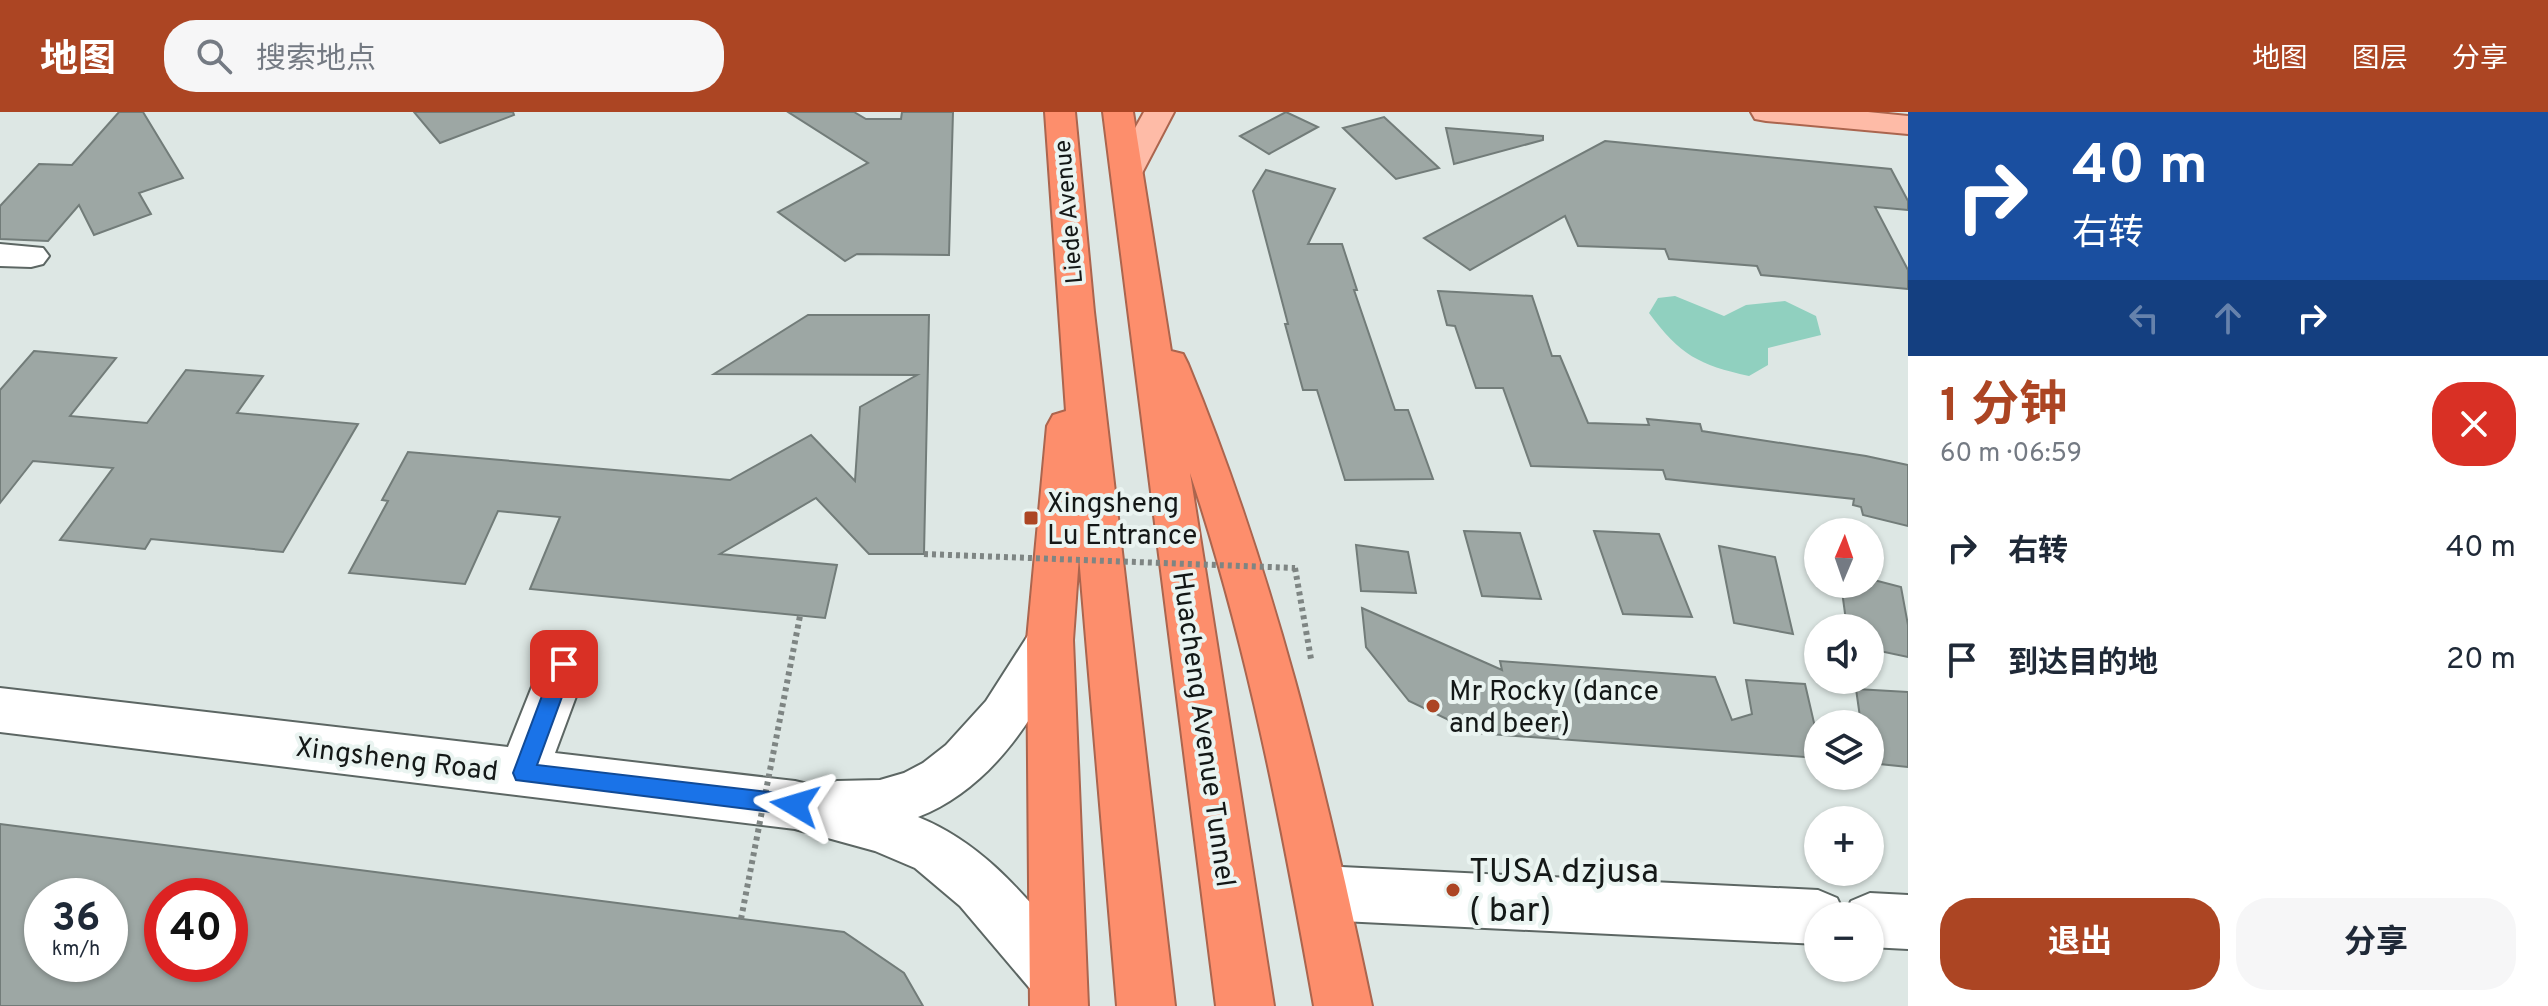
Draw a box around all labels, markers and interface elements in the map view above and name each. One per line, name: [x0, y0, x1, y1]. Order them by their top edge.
search box: [164, 20, 724, 92]
icon: search: [192, 34, 236, 78]
text: 地图: [40, 37, 116, 86]
text: 搜索地点: [256, 42, 376, 79]
text: 地图: [2252, 42, 2308, 78]
text: 图层: [2352, 42, 2408, 78]
text: 分享: [2452, 42, 2508, 78]
text: 40 m: [2072, 133, 2208, 203]
street label: Liede Avenue: [1049, 139, 1091, 285]
icon: right: [1940, 144, 2044, 248]
text: 右转: [2072, 212, 2144, 258]
icon: left: [2122, 296, 2166, 340]
icon: ahead: [2206, 296, 2250, 340]
icon: right: [2290, 296, 2334, 340]
text: 1 分钟: [1940, 378, 2067, 438]
button: close: [2432, 382, 2516, 466]
text: 60 m · 06:59: [1940, 438, 2082, 471]
place label: Xingsheng Lu Entrance: [1047, 487, 1197, 555]
marker: Xingsheng Lu Entrance: [1022, 509, 1040, 527]
north arrow: [1804, 518, 1884, 598]
map controls: [1804, 518, 1884, 982]
icon: right: [1940, 526, 1984, 570]
text: 40 m: [2446, 530, 2516, 567]
text: 右转: [2008, 534, 2068, 571]
street label: Huacheng Avenue Tunnel: [1162, 569, 1242, 890]
button: sound: [1804, 614, 1884, 694]
pin: [530, 630, 598, 698]
icon: arrive: [1940, 638, 1984, 682]
icon: arrive: [542, 642, 586, 686]
text: 20 m: [2446, 642, 2516, 679]
text: 到达目的地: [2008, 646, 2158, 683]
place label: Mr Rocky (dance and beer): [1449, 675, 1659, 743]
marker: Mr Rocky (dance and beer): [1424, 697, 1442, 715]
button: layers: [1804, 710, 1884, 790]
street label: Xingsheng Road: [293, 731, 500, 791]
position arrow: [753, 763, 837, 847]
button: +: [1804, 806, 1884, 886]
place label: TUSA dzjusa ( bar): [1469, 852, 1659, 934]
speed limit sign: 40: [144, 878, 248, 982]
marker: TUSA dzjusa ( bar): [1444, 881, 1462, 899]
text: 36: [52, 895, 100, 945]
button: 退出: [1940, 898, 2220, 990]
button: 分享: [2236, 898, 2516, 990]
button: −: [1804, 902, 1884, 982]
text: km/h: [52, 937, 100, 963]

